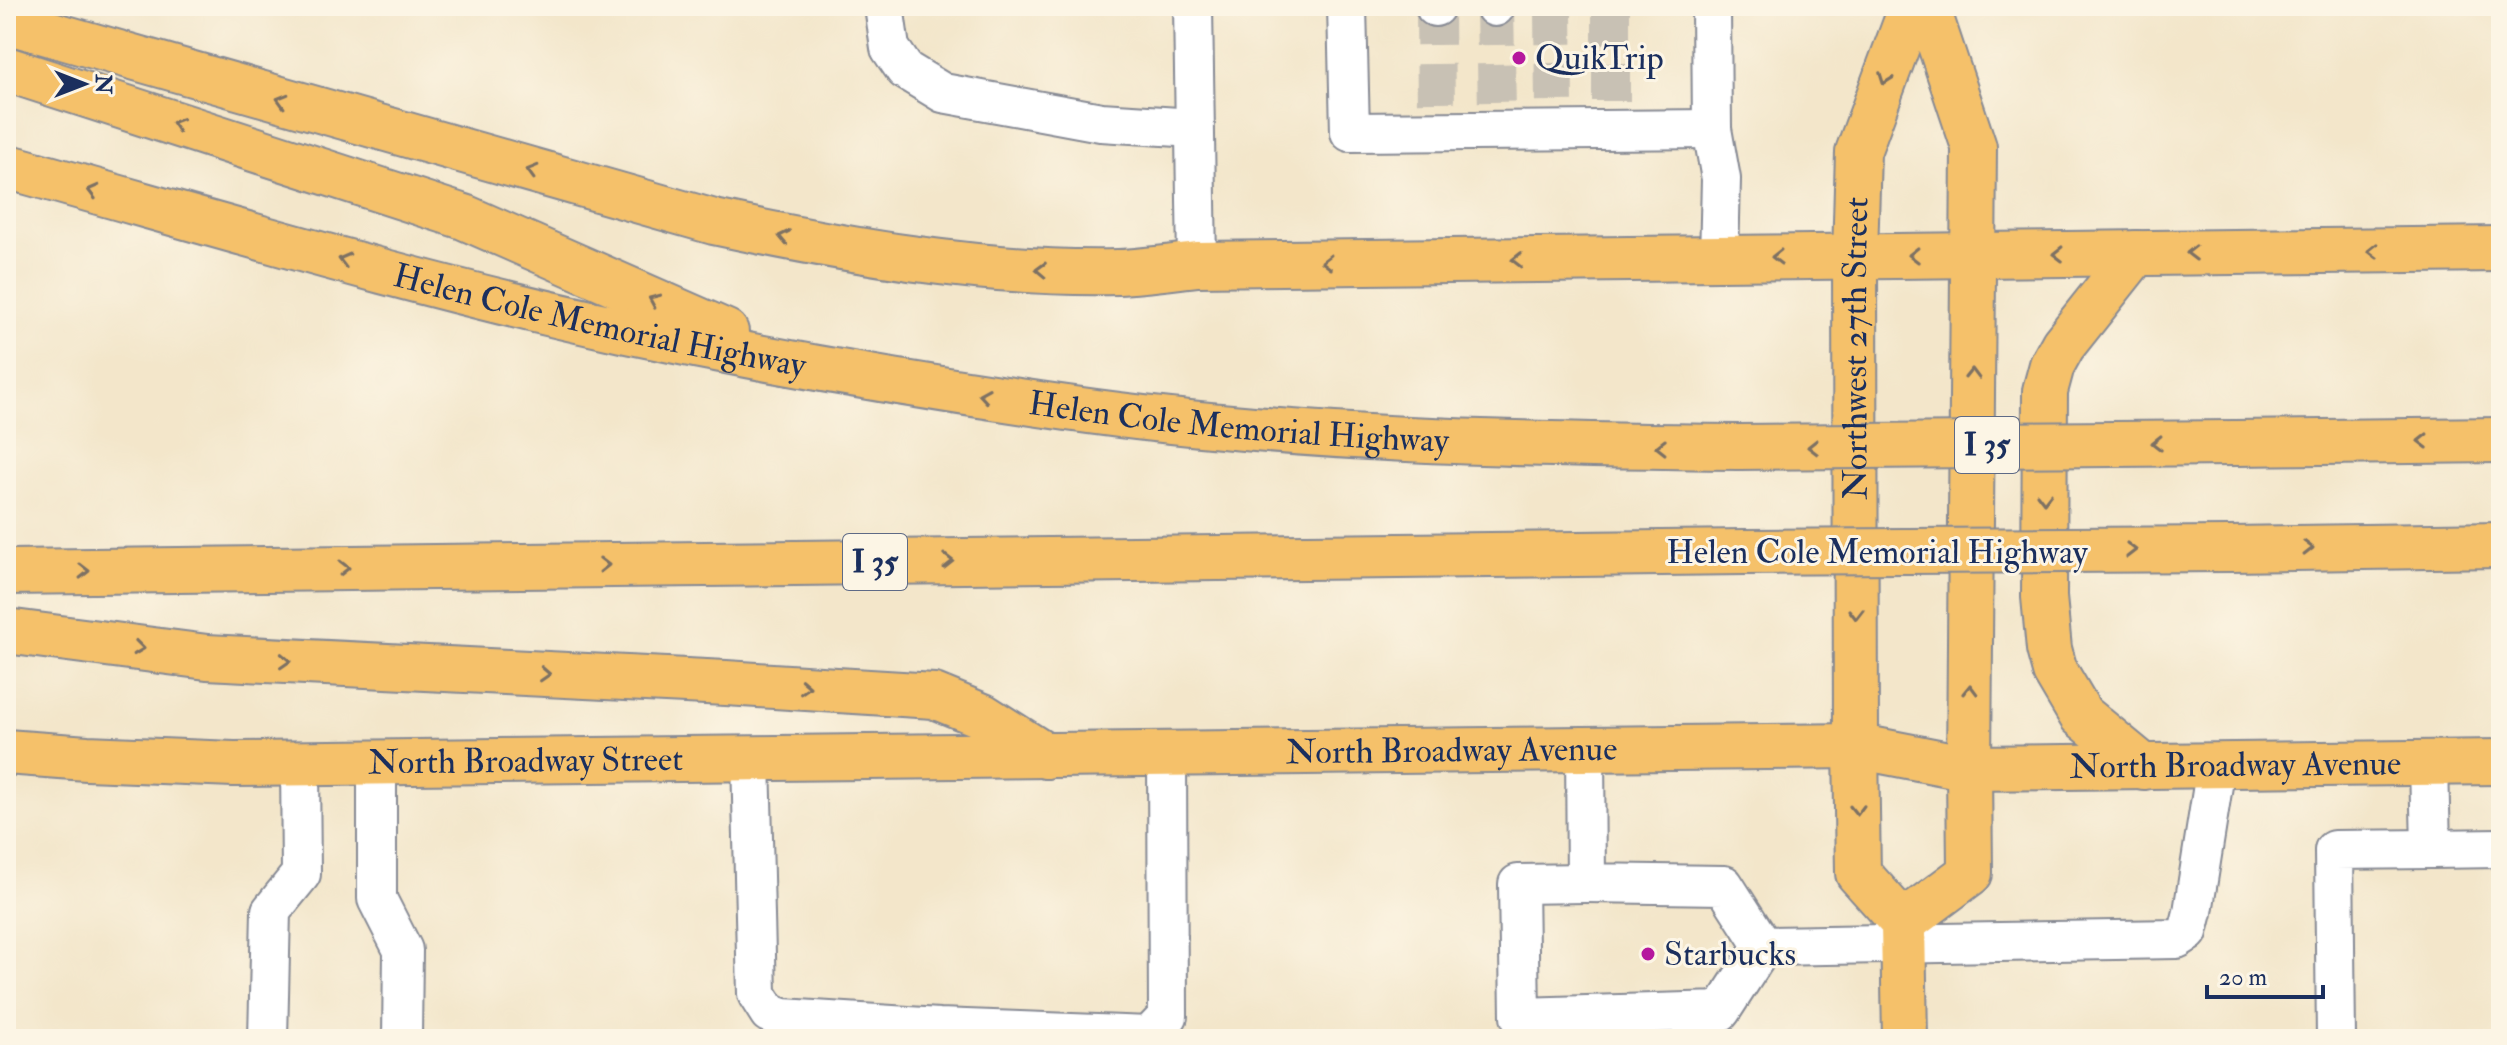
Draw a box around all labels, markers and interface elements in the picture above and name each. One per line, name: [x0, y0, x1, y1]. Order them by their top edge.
place label: QuikTrip: [1535, 37, 1664, 80]
north arrow: [44, 44, 124, 124]
marker: QuikTrip: [1510, 49, 1528, 67]
one-way arrow: [1878, 71, 1895, 85]
text: N: [89, 73, 117, 94]
one-way arrow: [276, 92, 290, 109]
one-way arrow: [171, 117, 185, 133]
one-way arrow: [526, 164, 540, 180]
one-way arrow: [87, 183, 101, 200]
street label: Northwest 27th Street: [1833, 196, 1878, 500]
one-way arrow: [777, 229, 791, 246]
one-way arrow: [2366, 242, 2379, 260]
one-way arrow: [2185, 244, 2198, 261]
one-way arrow: [2051, 245, 2064, 263]
one-way arrow: [1907, 247, 1920, 264]
one-way arrow: [1770, 248, 1783, 266]
one-way arrow: [1510, 251, 1523, 269]
one-way arrow: [338, 252, 351, 269]
one-way arrow: [1320, 253, 1333, 271]
street label: Helen Cole Memorial Highway: [389, 254, 811, 387]
one-way arrow: [1034, 261, 1047, 278]
one-way arrow: [647, 294, 662, 310]
one-way arrow: [1964, 367, 1981, 380]
street label: Helen Cole Memorial Highway: [1026, 381, 1451, 462]
one-way arrow: [977, 387, 990, 404]
road number: I 35: [1955, 417, 2019, 473]
one-way arrow: [2416, 432, 2429, 449]
one-way arrow: [2150, 435, 2163, 452]
one-way arrow: [1654, 438, 1667, 455]
one-way arrow: [1806, 438, 1819, 456]
one-way arrow: [2035, 492, 2053, 505]
street label: Helen Cole Memorial Highway: [1666, 531, 2089, 574]
road number: I 35: [843, 534, 907, 590]
one-way arrow: [2302, 539, 2315, 557]
one-way arrow: [2125, 541, 2138, 559]
one-way arrow: [942, 552, 955, 570]
one-way arrow: [598, 556, 611, 574]
one-way arrow: [338, 559, 351, 577]
one-way arrow: [78, 562, 91, 580]
one-way arrow: [1847, 608, 1865, 621]
one-way arrow: [133, 640, 146, 657]
one-way arrow: [279, 652, 292, 669]
one-way arrow: [539, 665, 552, 682]
one-way arrow: [799, 678, 812, 695]
one-way arrow: [1961, 683, 1979, 696]
street label: North Broadway Avenue: [1286, 727, 1618, 774]
street label: North Broadway Street: [368, 738, 683, 784]
street label: North Broadway Avenue: [2069, 742, 2401, 788]
one-way arrow: [1848, 804, 1866, 817]
place label: Starbucks: [1664, 933, 1796, 976]
marker: Starbucks: [1639, 945, 1657, 963]
scale bar: [2207, 949, 2323, 999]
text: 20 m: [2219, 962, 2268, 993]

